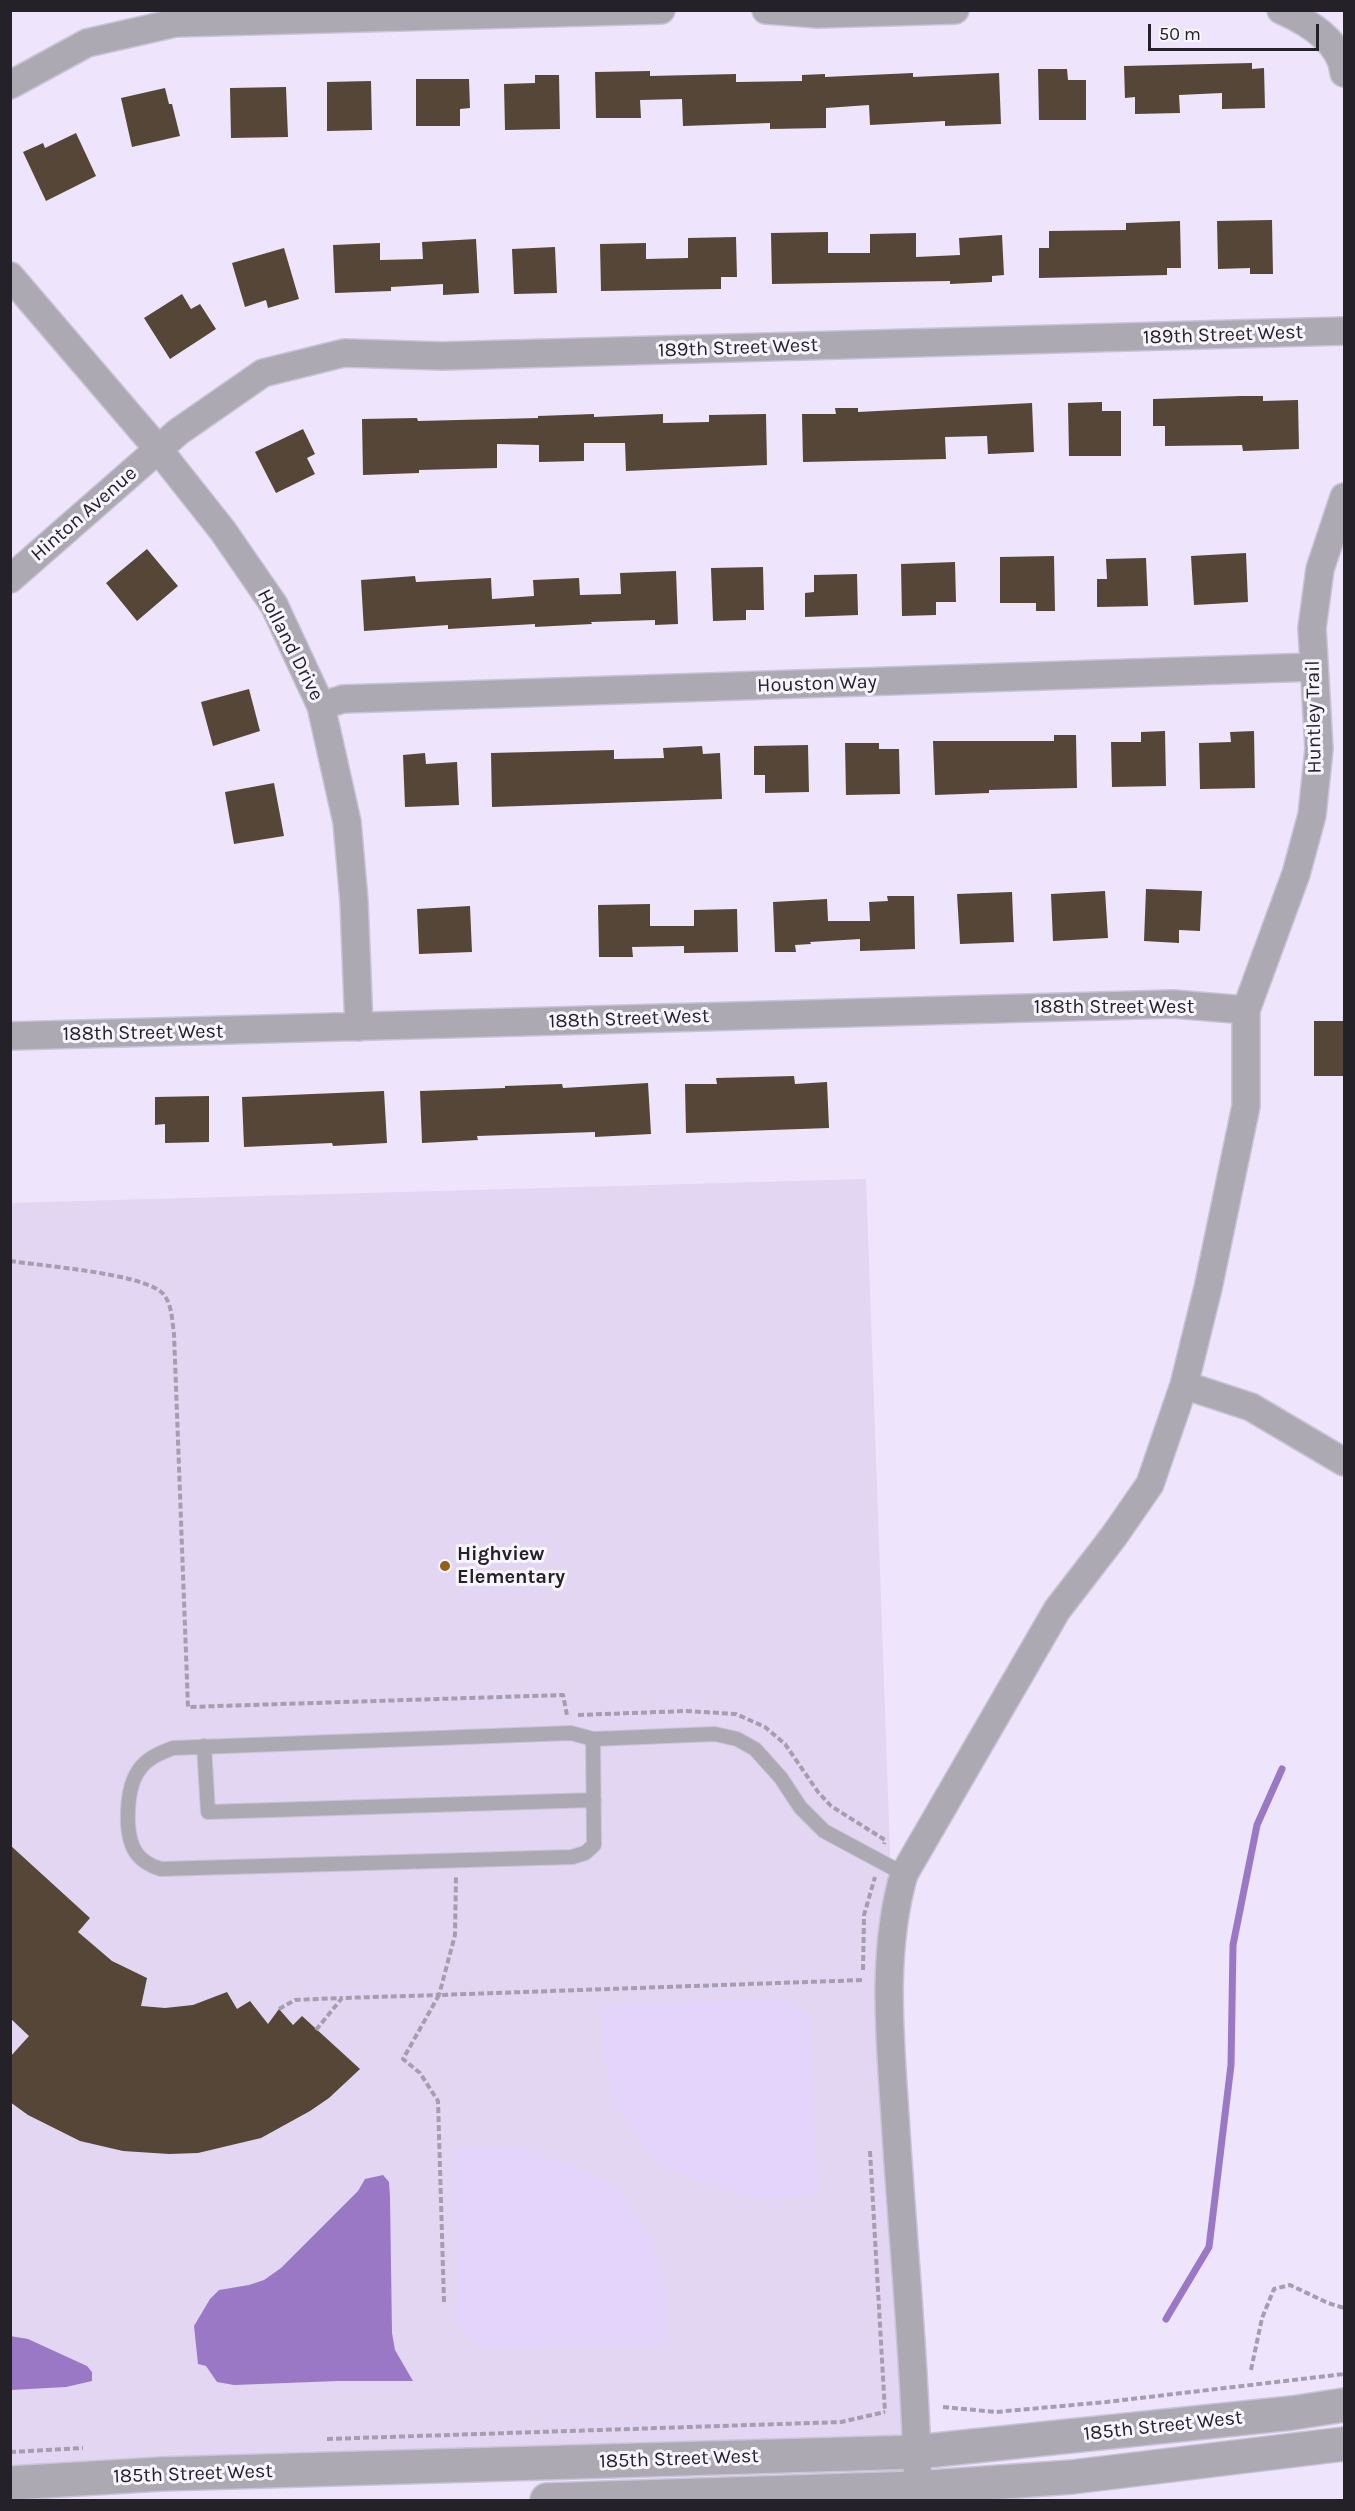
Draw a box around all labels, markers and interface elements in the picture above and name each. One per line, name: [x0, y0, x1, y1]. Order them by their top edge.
scale bar: [1151, 12, 1322, 50]
text: 50 m: [1159, 23, 1201, 45]
street label: 189th Street West: [1143, 320, 1303, 350]
street label: 189th Street West: [658, 333, 818, 363]
street label: Hinton Avenue: [26, 461, 142, 567]
street label: Holland Drive: [252, 585, 328, 705]
street label: Huntley Trail: [1301, 660, 1327, 774]
street label: Houston Way: [757, 670, 877, 698]
street label: 188th Street West: [1034, 995, 1194, 1019]
street label: 188th Street West: [548, 1004, 710, 1034]
street label: 188th Street West: [62, 1020, 224, 1046]
place label: Highview Elementary: [457, 1542, 565, 1589]
marker: Highview Elementary: [438, 1559, 452, 1573]
street label: 185th Street West: [1082, 2406, 1244, 2446]
street label: 185th Street West: [599, 2444, 759, 2474]
street label: 185th Street West: [113, 2459, 273, 2489]

